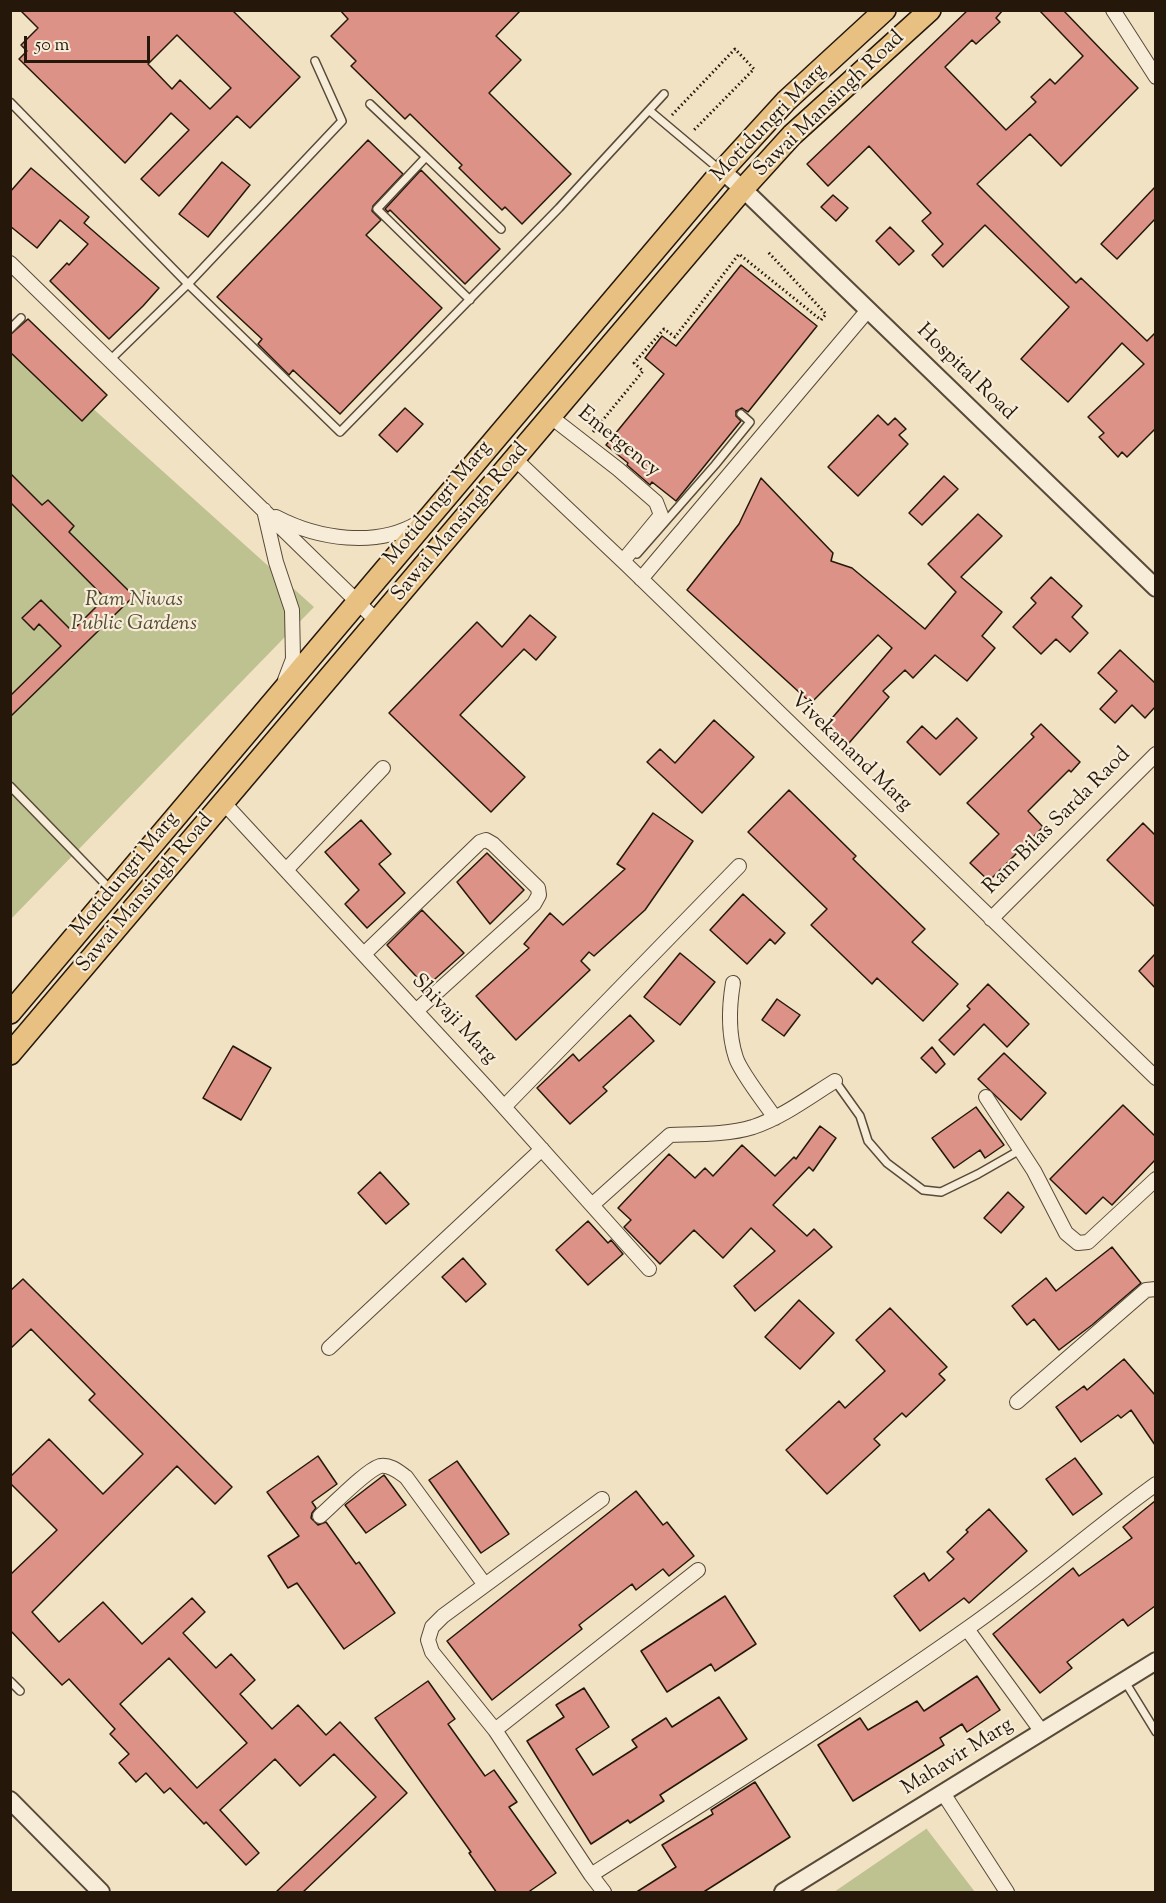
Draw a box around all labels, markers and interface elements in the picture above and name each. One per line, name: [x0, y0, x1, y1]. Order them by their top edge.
scale bar: [27, 24, 153, 62]
street label: Sawai Mansingh Road: [749, 27, 911, 183]
text: 50 m: [35, 33, 69, 59]
street label: Motidungri Marg: [707, 60, 833, 188]
street label: Hospital Road: [910, 319, 1020, 427]
street label: Emergency: [572, 402, 664, 484]
street label: Motidungri Marg: [380, 437, 498, 571]
street label: Sawai Mansingh Road: [387, 438, 535, 608]
park label: Ram Niwas Public Gardens: [71, 588, 197, 638]
street label: Vivekanand Marg: [784, 688, 916, 818]
street label: Ram Bilas Sarda Raod: [979, 743, 1137, 901]
street label: Motidungri Marg: [67, 808, 185, 942]
street label: Sawai Mansingh Road: [72, 809, 220, 979]
street label: Shivaji Marg: [405, 970, 501, 1070]
street label: Mahavir Marg: [898, 1714, 1018, 1802]

